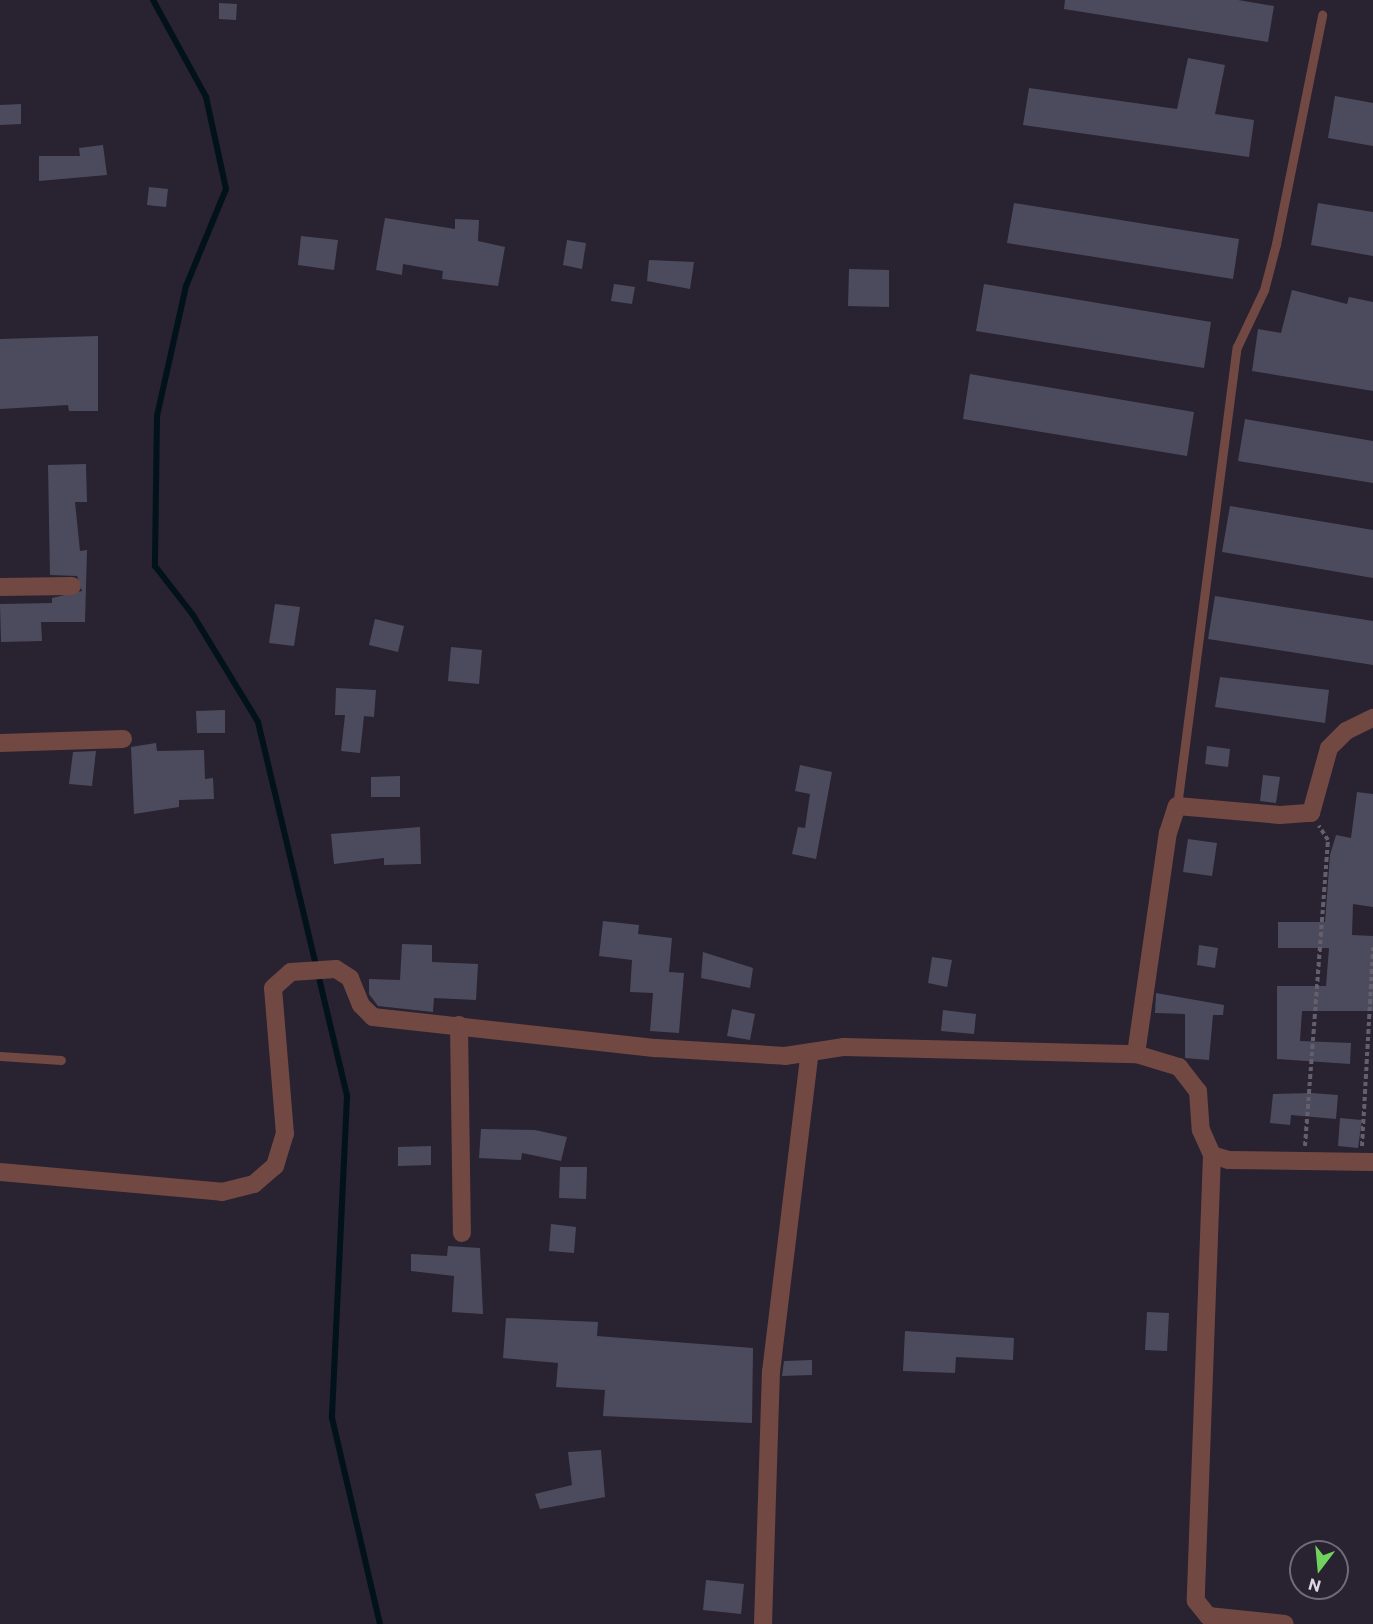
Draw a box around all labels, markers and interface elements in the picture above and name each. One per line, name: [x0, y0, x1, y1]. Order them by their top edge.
north arrow: [1289, 1540, 1349, 1600]
text: N: [1306, 1575, 1323, 1597]

